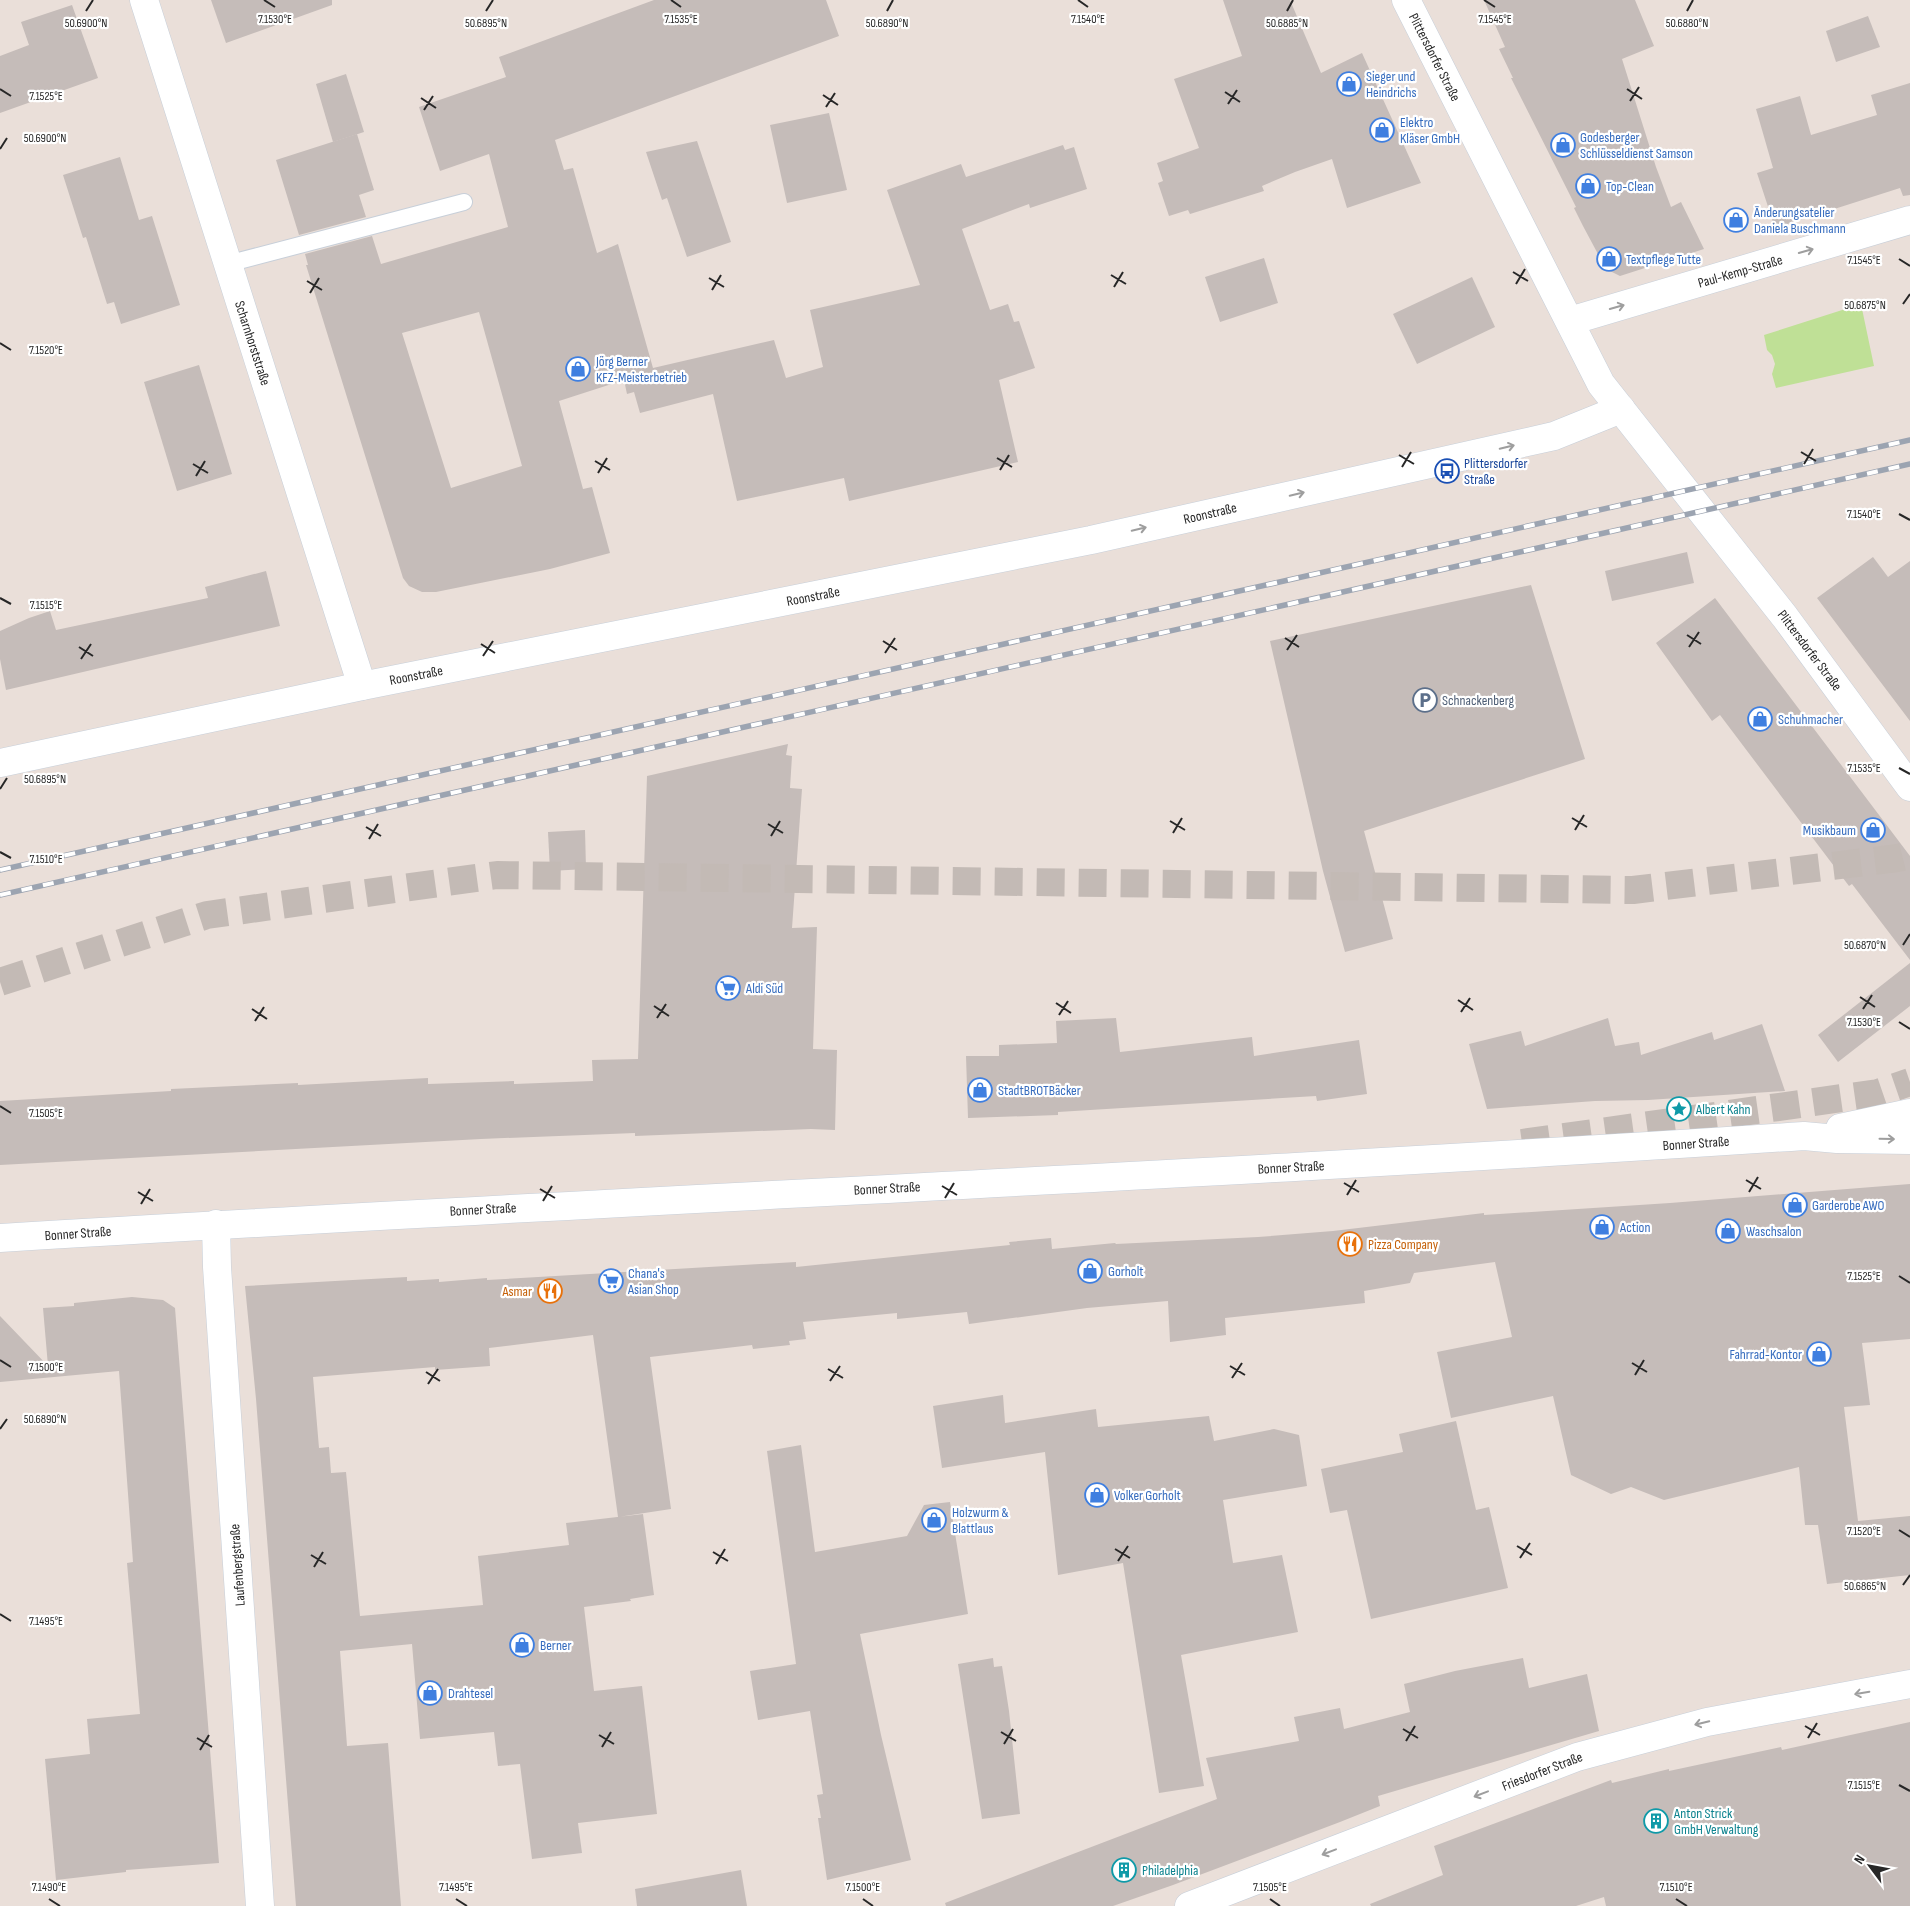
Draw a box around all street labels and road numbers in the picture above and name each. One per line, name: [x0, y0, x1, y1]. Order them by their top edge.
street label: Plittersdorfer Straße: [1405, 10, 1464, 104]
street label: Paul-Kemp-Straße: [1696, 251, 1784, 292]
street label: Scharnhorststraße: [231, 299, 274, 388]
street label: Roonstraße: [1182, 499, 1238, 528]
street label: Roonstraße: [785, 583, 841, 610]
street label: Plittersdorfer Straße: [1774, 607, 1845, 694]
street label: Roonstraße: [388, 662, 444, 689]
street label: Bonner Straße: [1662, 1133, 1730, 1154]
street label: Bonner Straße: [1257, 1157, 1325, 1178]
street label: Bonner Straße: [853, 1178, 921, 1199]
street label: Bonner Straße: [449, 1199, 517, 1220]
street label: Bonner Straße: [44, 1223, 112, 1244]
street label: Laufenbergstraße: [226, 1523, 249, 1607]
street label: Friesdorfer Straße: [1499, 1748, 1585, 1795]

